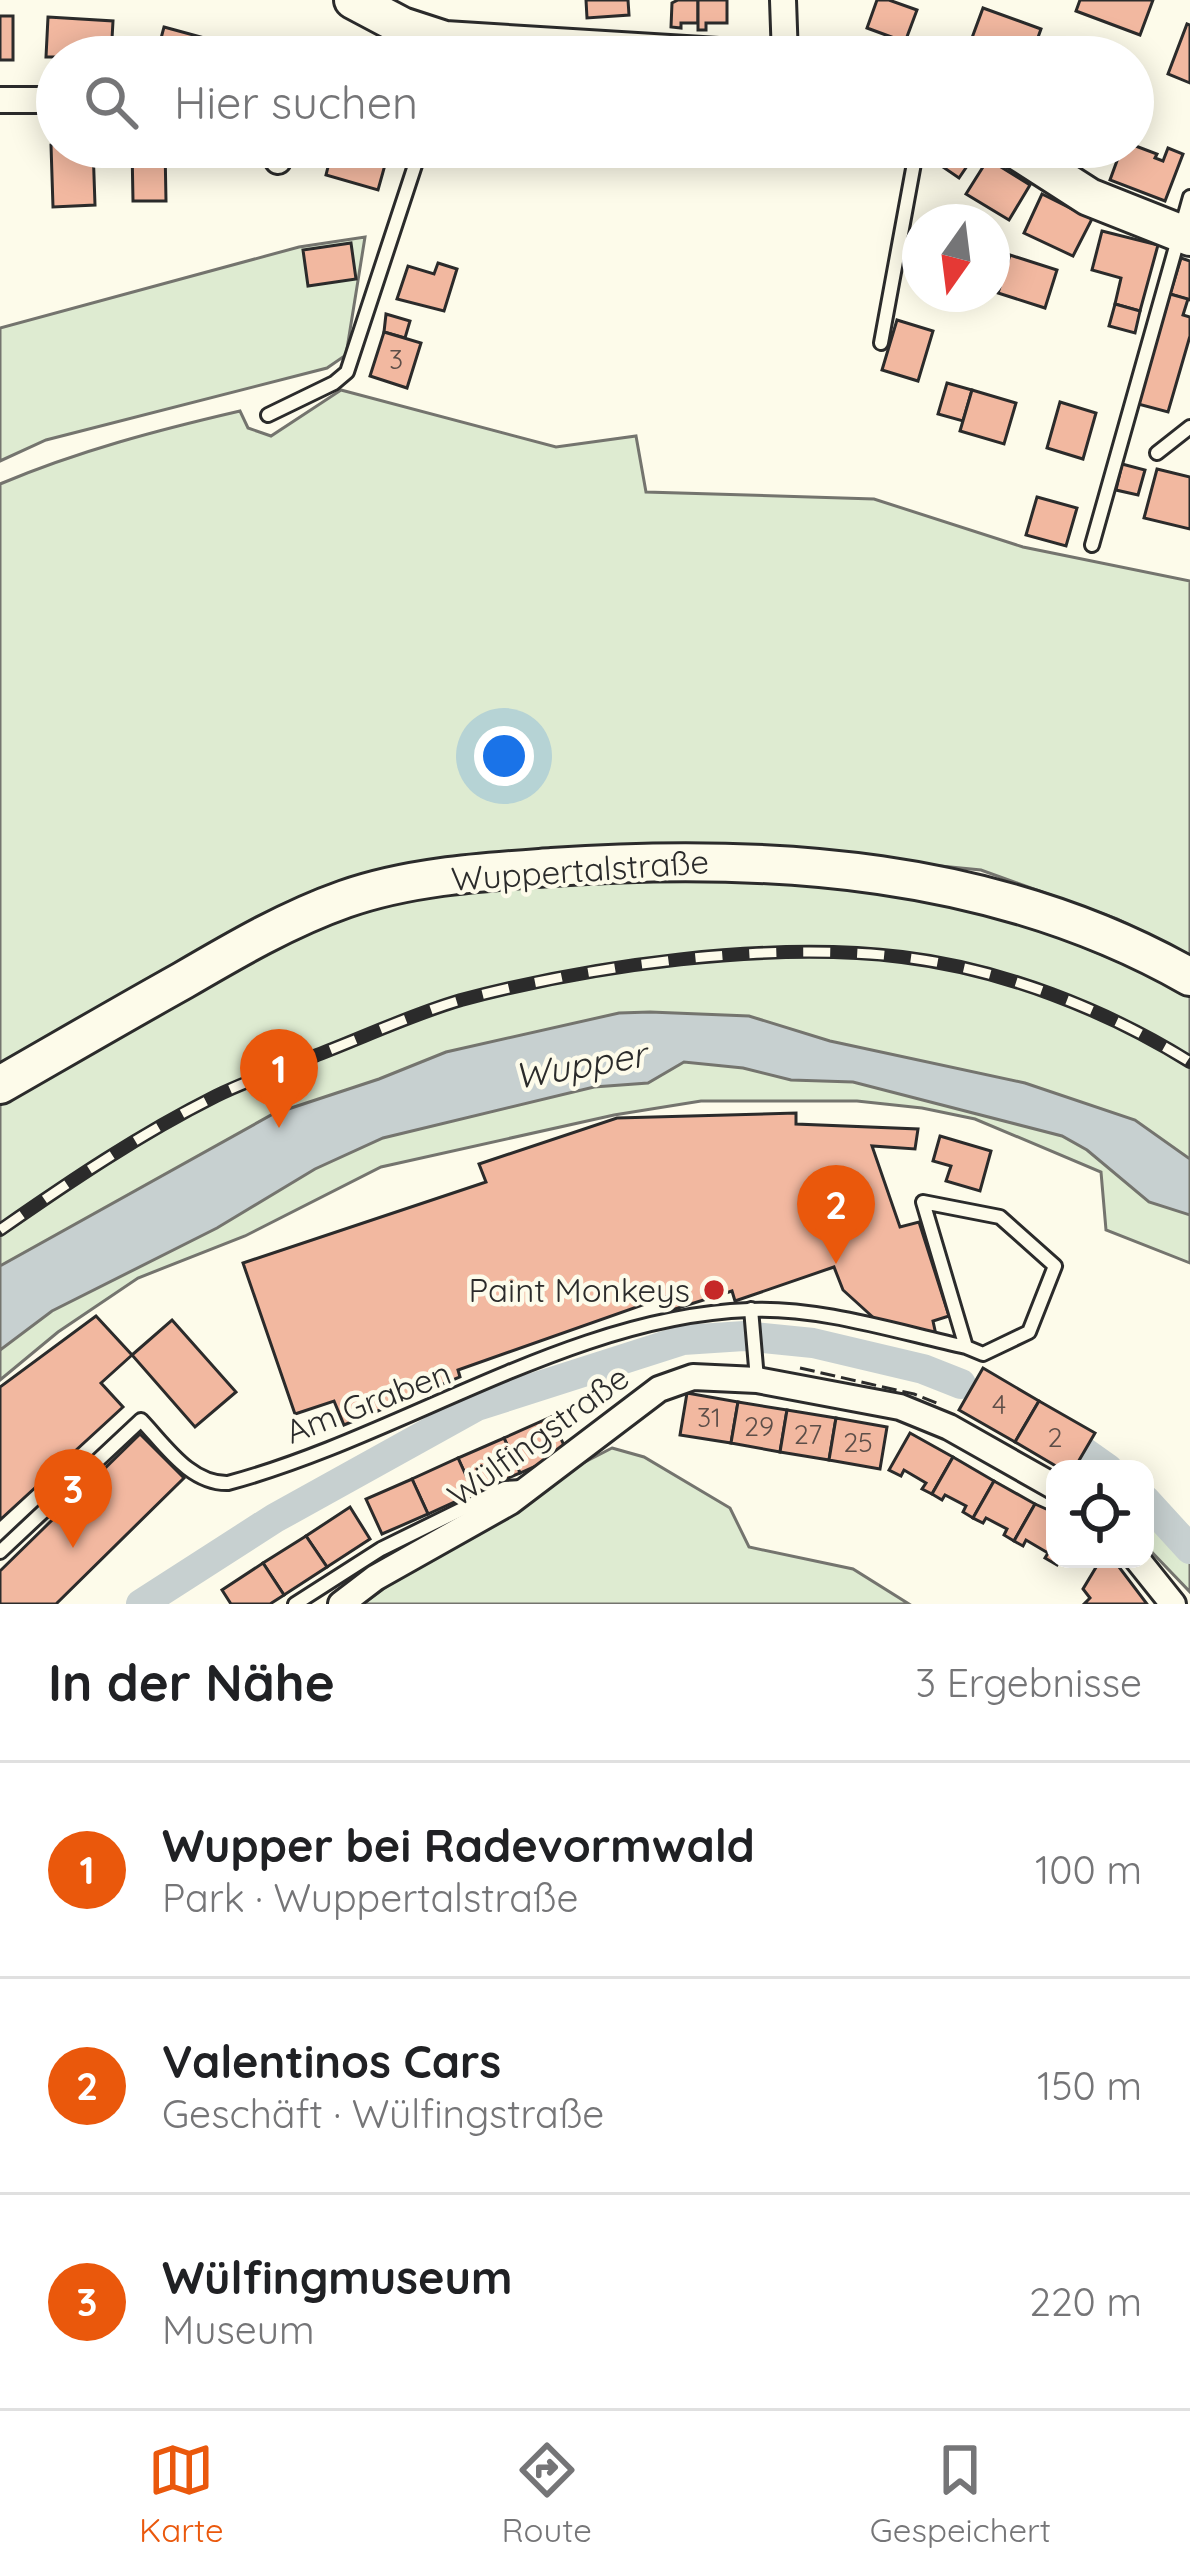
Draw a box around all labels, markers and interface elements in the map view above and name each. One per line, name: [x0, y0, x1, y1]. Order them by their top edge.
search box: [36, 36, 1154, 168]
icon: search: [78, 69, 144, 135]
text: Hier suchen: [174, 74, 418, 130]
north arrow: [902, 204, 1010, 312]
house number: 3: [389, 342, 403, 376]
your location: [474, 726, 534, 786]
street label: Wuppertalstraße: [450, 840, 710, 899]
pin: 1: [240, 1029, 318, 1128]
water label: Wupper: [511, 1030, 653, 1098]
pin: 2: [797, 1165, 875, 1264]
place label: Paint Monkeys: [469, 1269, 690, 1310]
marker: Paint Monkeys: [701, 1277, 727, 1303]
street label: Am Graben: [280, 1351, 456, 1452]
street label: Wülfingstraße: [439, 1356, 636, 1515]
house number: 4: [992, 1387, 1006, 1421]
house number: 31: [697, 1400, 721, 1434]
house number: 29: [744, 1409, 774, 1443]
house number: 27: [794, 1417, 822, 1451]
house number: 2: [1048, 1420, 1062, 1454]
house number: 25: [843, 1425, 873, 1459]
pin: 3: [34, 1449, 112, 1548]
map controls: [1046, 1460, 1154, 1568]
button: locate: [1046, 1460, 1154, 1568]
text: In der Nähe: [48, 1650, 335, 1714]
text: 3 Ergebnisse: [916, 1658, 1142, 1707]
text: Wupper bei Radevormwald: [162, 1817, 755, 1873]
text: 1: [79, 1845, 95, 1894]
text: 100 m: [1035, 1845, 1142, 1894]
text: Park · Wuppertalstraße: [162, 1873, 578, 1922]
text: Valentinos Cars: [162, 2033, 501, 2089]
text: 2: [76, 2061, 98, 2110]
text: 150 m: [1037, 2061, 1142, 2110]
text: Geschäft · Wülfingstraße: [162, 2089, 604, 2138]
text: Wülfingmuseum: [162, 2249, 512, 2305]
text: 3: [77, 2277, 97, 2326]
text: 220 m: [1029, 2277, 1142, 2326]
text: Museum: [162, 2305, 315, 2354]
tab: Karte: [139, 2437, 224, 2550]
tab: Route: [502, 2437, 592, 2550]
tab: Gespeichert: [870, 2437, 1051, 2550]

